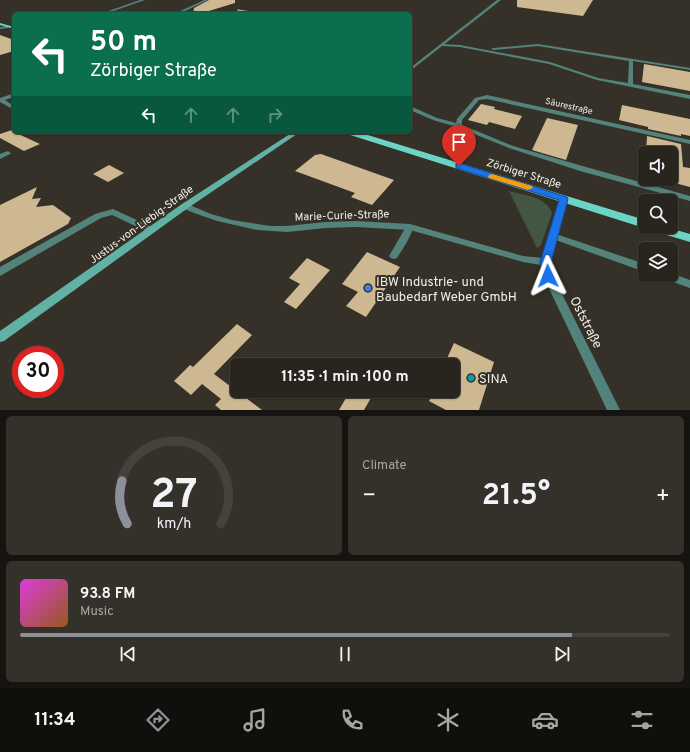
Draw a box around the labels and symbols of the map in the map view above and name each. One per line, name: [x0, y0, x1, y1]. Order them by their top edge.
street label: Säurestraße: [544, 96, 594, 117]
pin: [442, 125, 476, 166]
street label: Zörbiger Straße: [485, 156, 563, 192]
street label: Justus-von-Liebig-Straße: [87, 182, 196, 267]
street label: Marie-Curie-Straße: [295, 207, 390, 225]
position arrow: [527, 255, 569, 297]
place label: IBW Industrie- und Baubedarf Weber GmbH: [376, 275, 517, 306]
marker: IBW Industrie- und Baubedarf Weber GmbH: [363, 283, 373, 293]
street label: Oststraße: [565, 294, 605, 352]
speed limit sign: 30: [12, 346, 64, 398]
place label: SINA: [479, 372, 508, 388]
marker: SINA: [466, 373, 476, 383]

